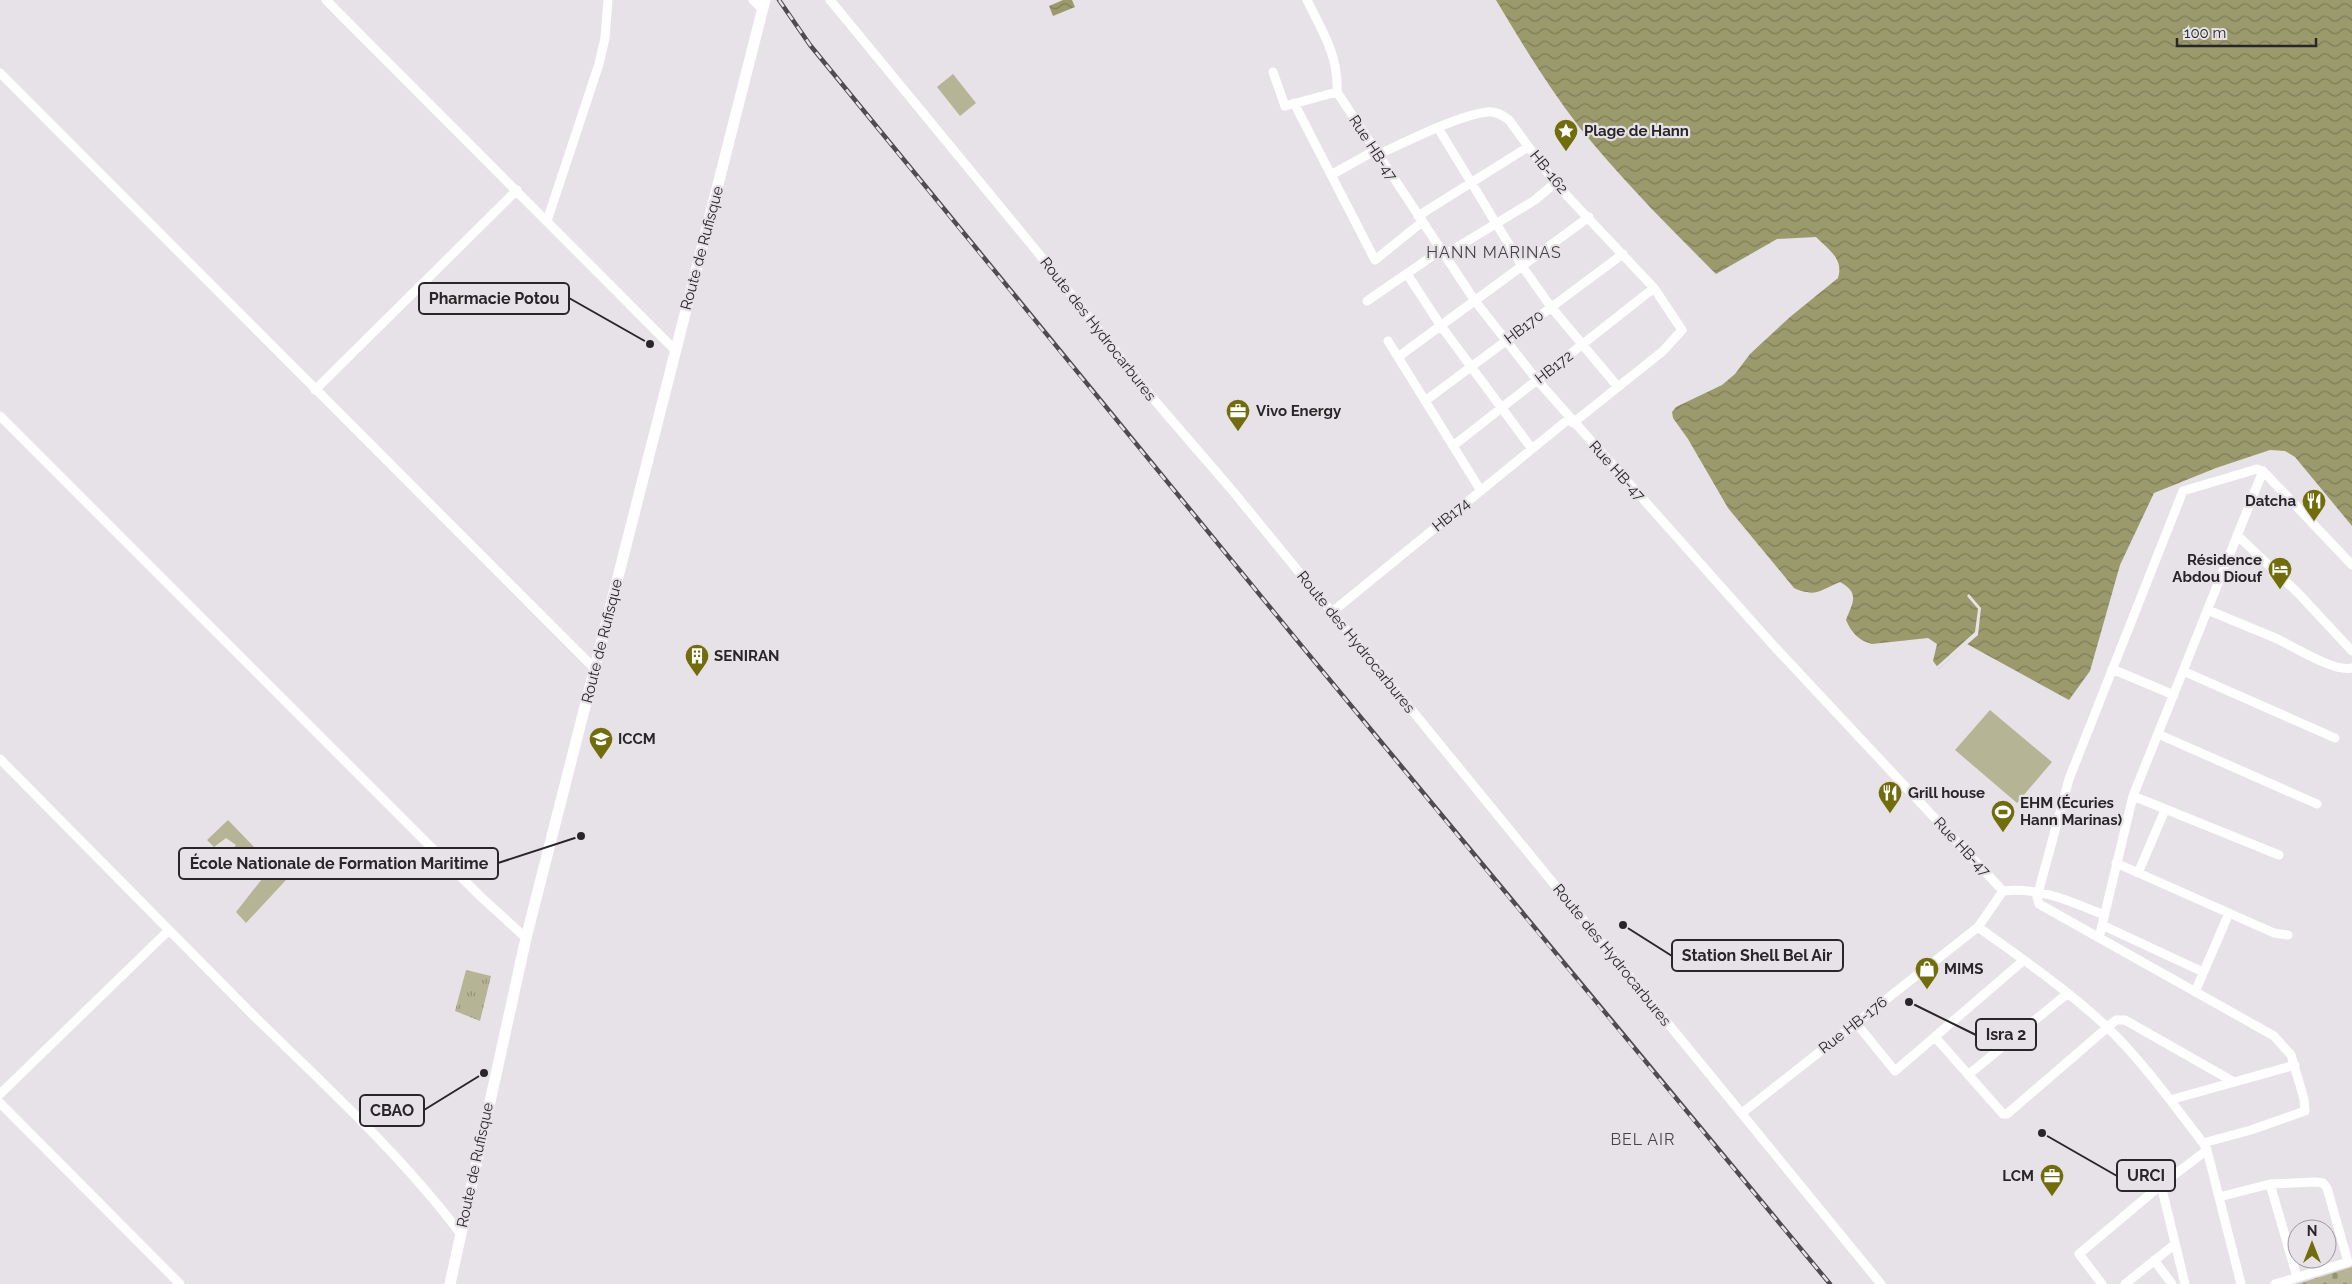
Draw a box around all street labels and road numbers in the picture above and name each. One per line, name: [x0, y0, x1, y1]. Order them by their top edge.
street label: Rue HB-47: [1345, 112, 1401, 184]
street label: HB-162: [1526, 147, 1572, 197]
street label: Route de Rufisque: [677, 184, 727, 312]
street label: Route des Hydrocarbures: [1036, 254, 1160, 404]
street label: HB170: [1501, 306, 1547, 348]
street label: HB172: [1531, 346, 1577, 387]
street label: Rue HB-47: [1585, 437, 1649, 505]
street label: HB174: [1429, 495, 1473, 535]
street label: Route des Hydrocarbures: [1293, 567, 1419, 717]
street label: Route de Rufisque: [578, 577, 626, 705]
street label: Rue HB-47: [1930, 814, 1994, 880]
street label: Route des Hydrocarbures: [1549, 880, 1675, 1030]
street label: Rue HB-176: [1815, 993, 1891, 1057]
street label: Route de Rufisque: [453, 1101, 497, 1229]

